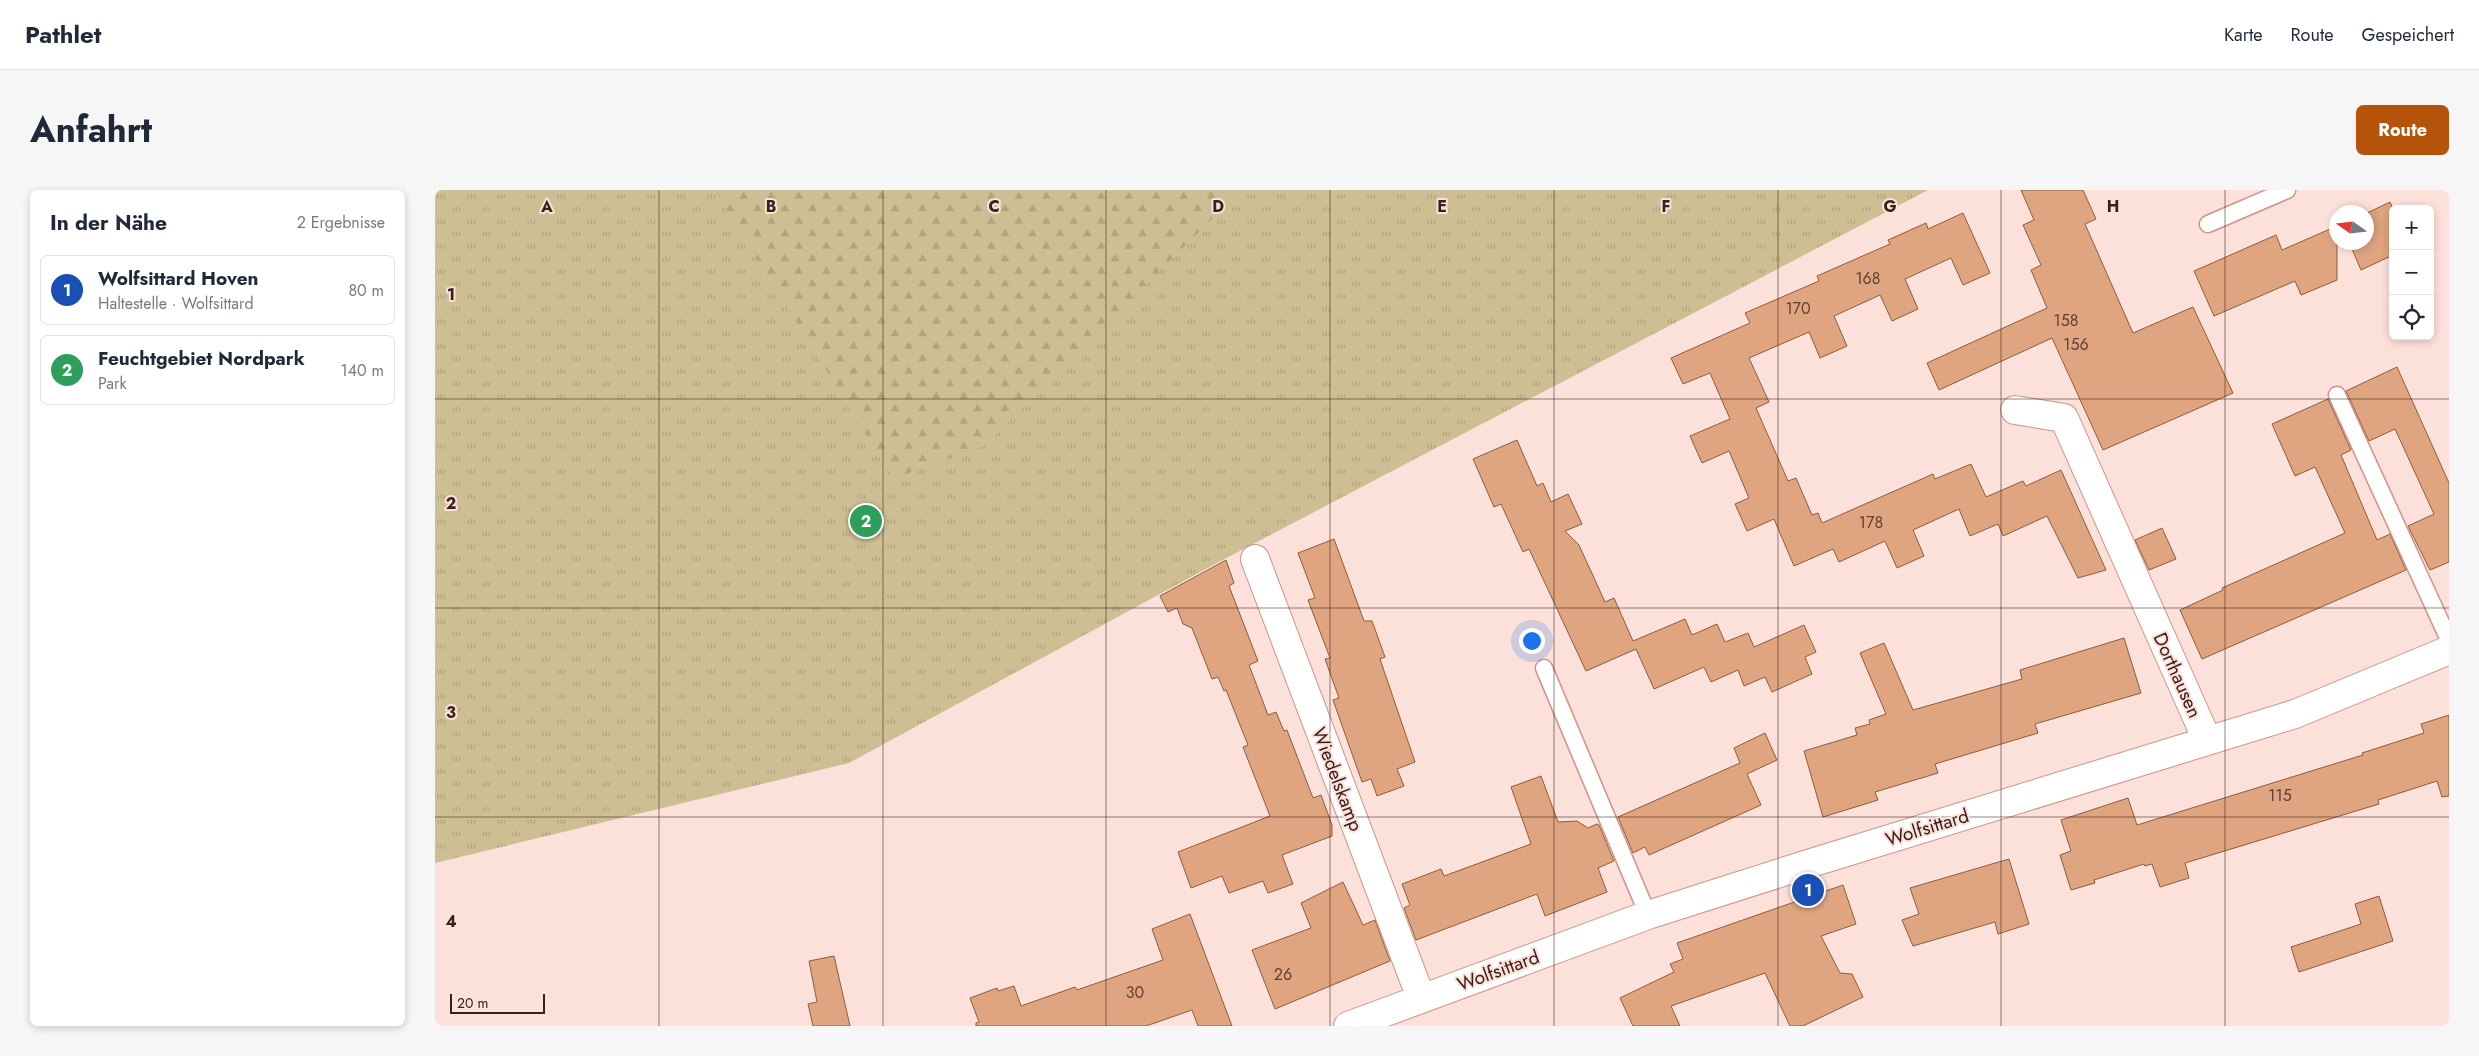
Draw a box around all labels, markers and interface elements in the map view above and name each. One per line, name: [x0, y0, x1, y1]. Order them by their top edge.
text: Pathlet: [25, 17, 101, 52]
text: Karte: [2224, 22, 2263, 48]
text: Route: [2291, 22, 2333, 48]
text: Gespeichert: [2361, 22, 2454, 48]
text: Anfahrt: [30, 105, 152, 155]
button: Route: [2356, 105, 2449, 155]
text: A: [540, 195, 553, 218]
text: B: [766, 195, 776, 218]
text: C: [988, 195, 1000, 218]
text: D: [1212, 195, 1224, 218]
text: E: [1437, 195, 1447, 218]
text: F: [1662, 195, 1670, 218]
text: G: [1883, 195, 1897, 218]
text: H: [2107, 195, 2119, 218]
north arrow: [2329, 205, 2374, 250]
map controls: [2389, 205, 2434, 340]
button: +: [2389, 205, 2434, 250]
text: In der Nähe: [50, 208, 167, 238]
text: 2 Ergebnisse: [297, 211, 385, 234]
button: −: [2389, 250, 2434, 295]
text: Wolfsittard Hoven: [98, 265, 258, 292]
house number: 168: [1855, 267, 1881, 290]
text: 1: [63, 279, 71, 302]
text: 80 m: [348, 279, 384, 302]
text: 1: [447, 283, 455, 306]
text: Haltestelle · Wolfsittard: [98, 292, 254, 315]
button: locate: [2389, 295, 2434, 340]
house number: 170: [1785, 297, 1811, 320]
house number: 158: [2054, 309, 2078, 332]
house number: 156: [2063, 333, 2089, 356]
text: Feuchtgebiet Nordpark: [98, 345, 305, 372]
text: 2: [62, 359, 72, 382]
text: 140 m: [341, 359, 384, 382]
text: Park: [98, 372, 127, 395]
text: 2: [446, 492, 456, 515]
pin: 2: [850, 502, 882, 540]
house number: 178: [1859, 511, 1883, 534]
your location: [1519, 628, 1545, 654]
street label: Dorthausen: [2147, 628, 2208, 722]
text: 3: [446, 701, 456, 724]
street label: Wiedelskamp: [1305, 723, 1370, 835]
house number: 115: [2268, 784, 2292, 807]
street label: Wolfsittard: [1882, 802, 1972, 853]
pin: 1: [1792, 871, 1824, 909]
text: 4: [445, 910, 457, 933]
street label: Wolfsittard: [1453, 943, 1543, 998]
house number: 26: [1274, 963, 1292, 986]
house number: 30: [1126, 981, 1144, 1004]
scale bar: [450, 991, 545, 1014]
text: 20 m: [457, 993, 489, 1013]

